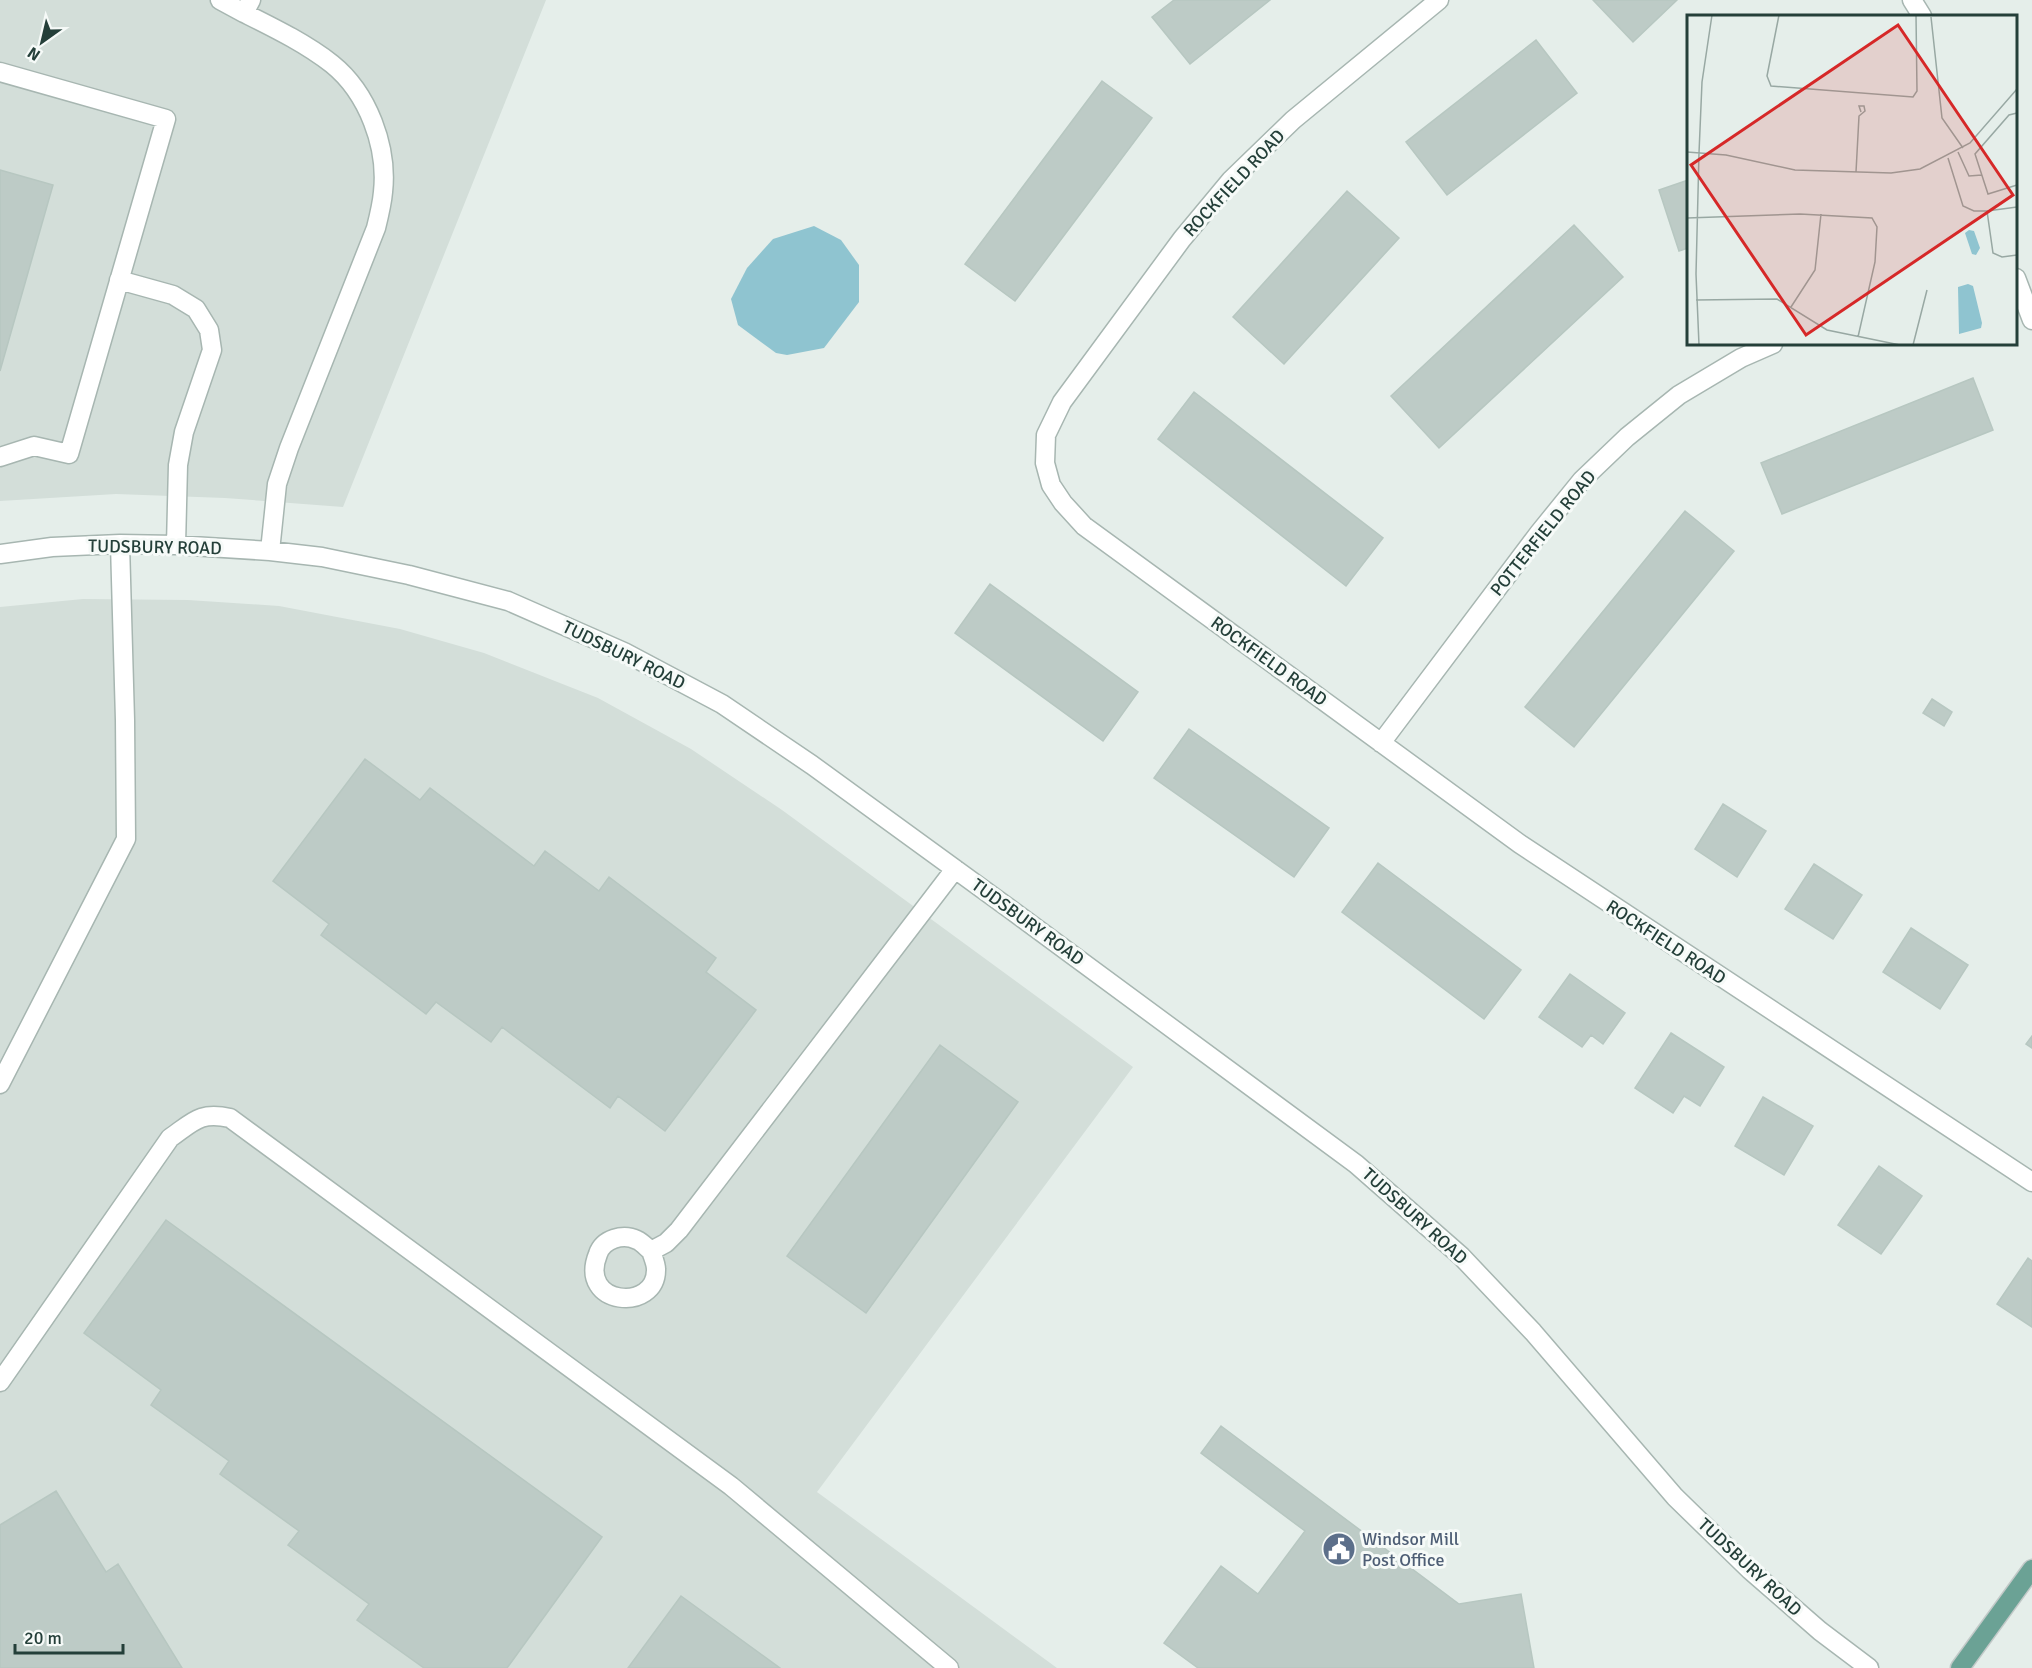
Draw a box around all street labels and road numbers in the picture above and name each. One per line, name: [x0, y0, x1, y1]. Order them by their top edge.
street label: ROCKFIELD ROAD: [1179, 125, 1289, 241]
street label: POTTERFIELD ROAD: [1486, 466, 1600, 600]
street label: TUDSBURY ROAD: [88, 535, 222, 559]
street label: ROCKFIELD ROAD: [1207, 611, 1331, 711]
street label: TUDSBURY ROAD: [559, 616, 689, 694]
street label: TUDSBURY ROAD: [967, 874, 1089, 970]
street label: ROCKFIELD ROAD: [1602, 895, 1730, 989]
street label: TUDSBURY ROAD: [1358, 1163, 1472, 1269]
street label: TUDSBURY ROAD: [1694, 1513, 1806, 1621]

